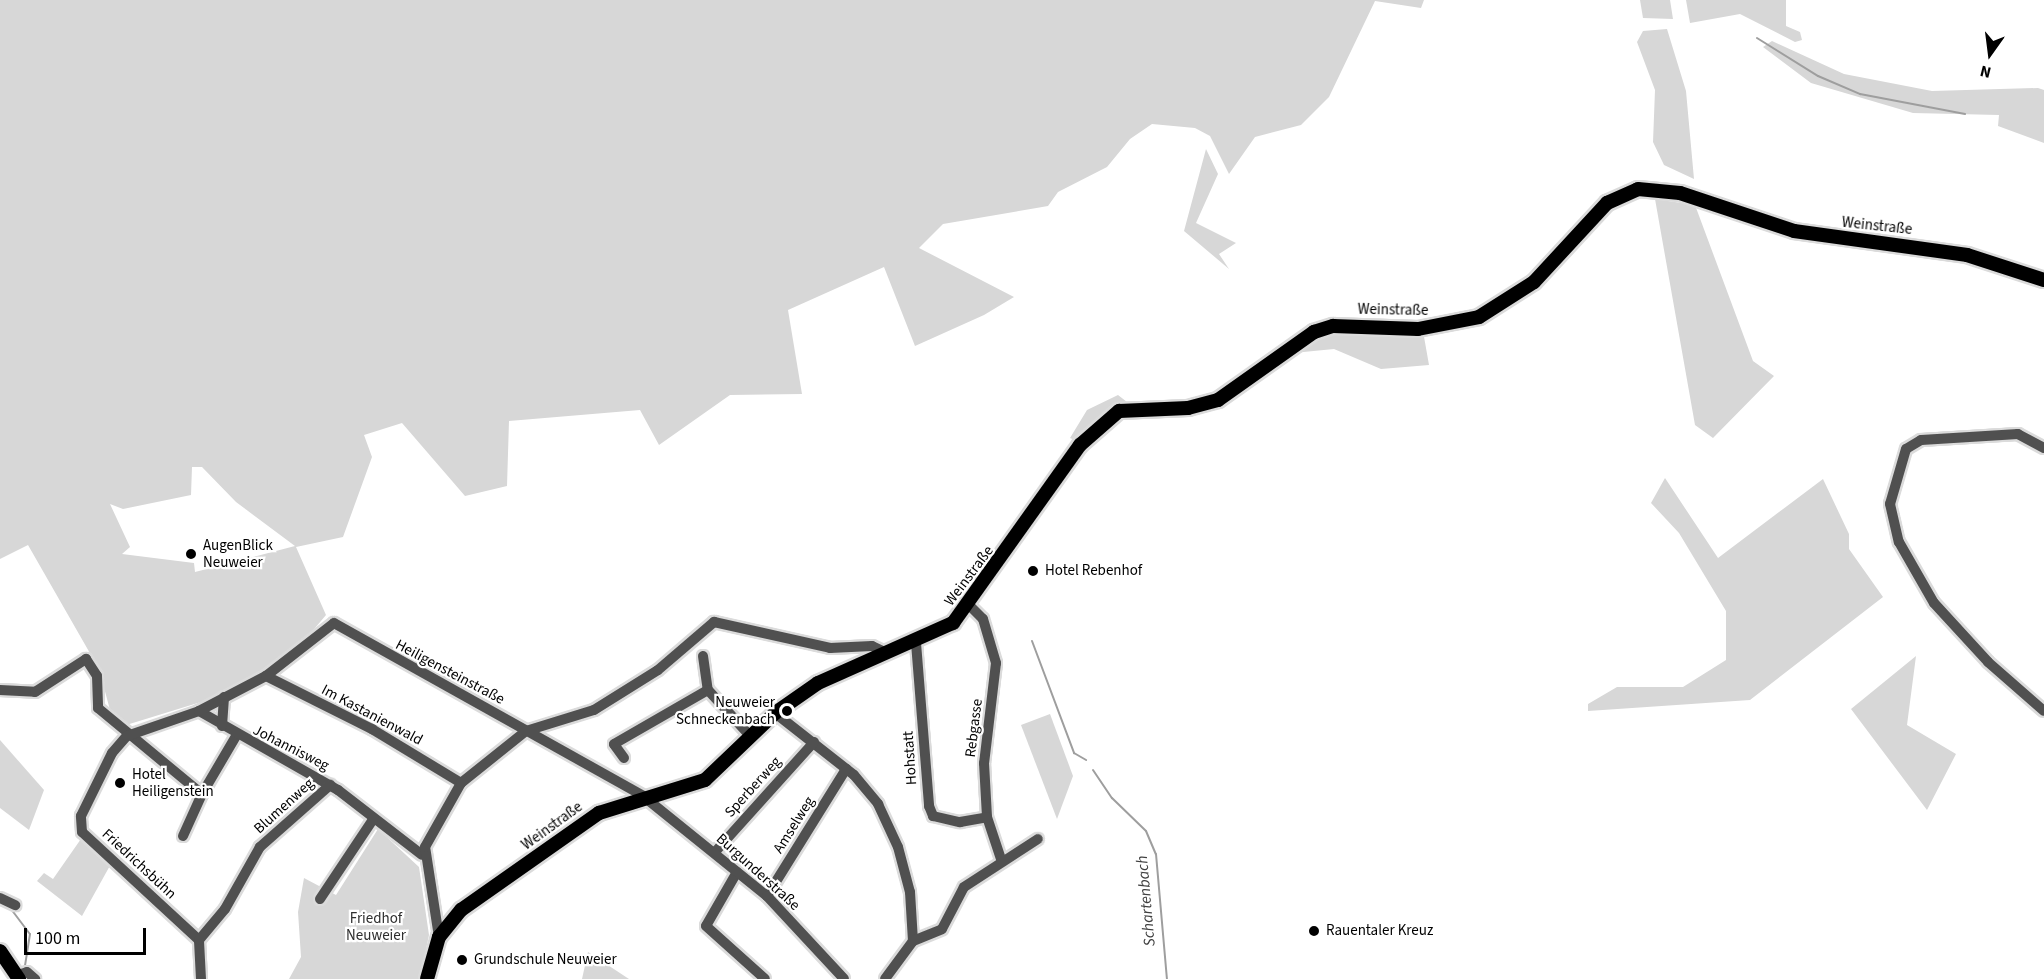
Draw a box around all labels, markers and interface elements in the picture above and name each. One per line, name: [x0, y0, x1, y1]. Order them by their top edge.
north arrow: [1960, 24, 2020, 84]
text: N: [1978, 60, 1993, 83]
street label: Weinstraße: [1841, 213, 1913, 239]
street label: Weinstraße: [1358, 300, 1428, 320]
place label: AugenBlick Neuweier: [203, 536, 273, 571]
street label: Weinstraße: [941, 542, 997, 610]
marker: AugenBlick Neuweier: [184, 547, 198, 561]
place label: Hotel Rebenhof: [1045, 562, 1142, 580]
marker: Hotel Rebenhof: [1026, 564, 1040, 578]
street label: Heiligensteinstraße: [392, 636, 508, 708]
street label: Im Kastanienwald: [318, 681, 426, 749]
place label: Neuweier Schneckenbach: [676, 693, 775, 728]
street label: Rebgasse: [961, 698, 987, 758]
marker: Neuweier Schneckenbach: [780, 704, 794, 718]
street label: Johannisweg: [250, 721, 332, 775]
street label: Hohstatt: [899, 730, 921, 786]
street label: Sperberweg: [721, 753, 785, 821]
place label: Hotel Heiligenstein: [132, 765, 214, 800]
street label: Blumenweg: [250, 774, 318, 838]
marker: Hotel Heiligenstein: [113, 776, 127, 790]
street label: Amselweg: [769, 793, 819, 857]
street label: Weinstraße: [518, 798, 586, 854]
street label: Friedrichsbühn: [98, 825, 180, 903]
street label: Burgunderstraße: [712, 830, 804, 914]
water label: Schartenbach: [1132, 855, 1160, 947]
park label: Friedhof Neuweier: [346, 909, 406, 944]
scale bar: [27, 916, 148, 954]
place label: Rauentaler Kreuz: [1326, 922, 1433, 940]
marker: Rauentaler Kreuz: [1307, 924, 1321, 938]
text: 100 m: [35, 926, 80, 951]
place label: Grundschule Neuweier: [474, 951, 617, 969]
marker: Grundschule Neuweier: [455, 953, 469, 967]

